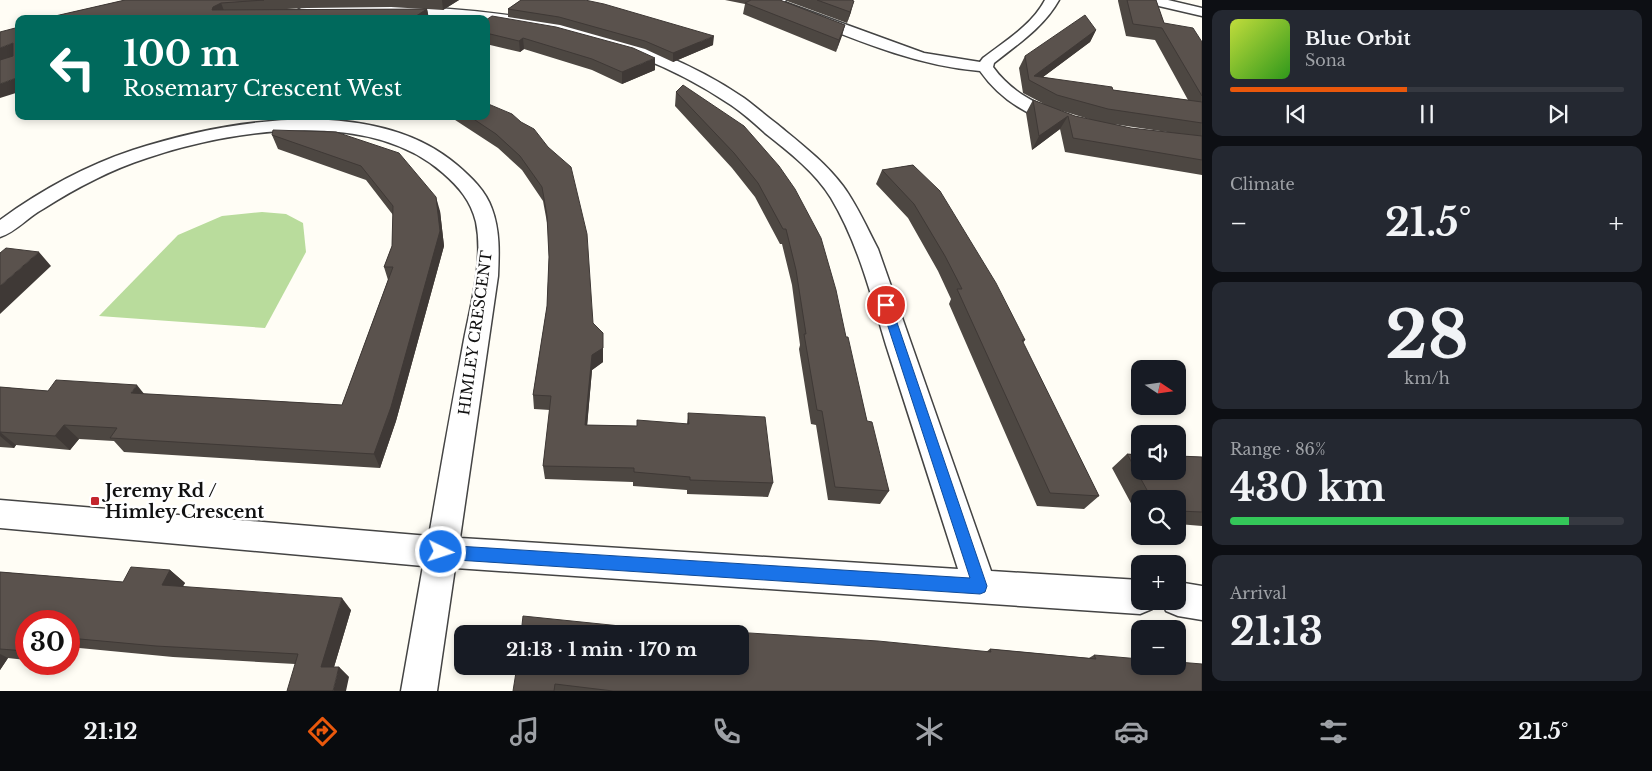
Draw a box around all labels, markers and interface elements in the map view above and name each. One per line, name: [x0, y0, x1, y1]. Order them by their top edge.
text: Blue Orbit: [1305, 27, 1411, 50]
text: 100 m: [123, 32, 239, 75]
icon: left: [40, 35, 105, 100]
text: Sona: [1305, 50, 1346, 70]
text: Rosemary Crescent West: [123, 75, 402, 102]
icon: previous: [1282, 100, 1310, 128]
icon: pause: [1413, 100, 1441, 128]
icon: next: [1544, 100, 1572, 128]
text: Climate: [1230, 174, 1295, 194]
text: 21.5°: [1385, 199, 1471, 246]
text: −: [1230, 206, 1248, 241]
text: +: [1609, 206, 1624, 241]
street label: HIMLEY CRESCENT: [454, 250, 496, 416]
pin: [865, 284, 907, 326]
icon: arrive: [872, 291, 900, 319]
text: 28: [1385, 295, 1469, 376]
north arrow: [1131, 360, 1186, 415]
map controls: [1131, 360, 1186, 675]
text: km/h: [1404, 368, 1450, 388]
button: sound: [1131, 425, 1186, 480]
text: Range · 86%: [1230, 439, 1326, 459]
text: 430 km: [1230, 464, 1386, 511]
place label: Jeremy Rd / Himley Crescent: [101, 480, 264, 523]
button: search: [1131, 490, 1186, 545]
marker: Jeremy Rd / Himley Crescent: [89, 495, 101, 507]
position arrow: [414, 525, 466, 577]
button: +: [1131, 555, 1186, 610]
text: Arrival: [1230, 583, 1287, 603]
text: 21:13: [1230, 608, 1323, 655]
speed limit sign: 30: [15, 610, 80, 675]
button: −: [1131, 620, 1186, 675]
text: 21:13 · 1 min · 170 m: [506, 638, 697, 661]
icon: directions: [305, 714, 340, 749]
icon: music: [507, 714, 542, 749]
icon: phone: [709, 714, 744, 749]
icon: climate: [912, 714, 947, 749]
icon: car: [1114, 714, 1149, 749]
icon: filters: [1316, 714, 1351, 749]
text: 21:12: [84, 718, 138, 745]
text: 21.5°: [1518, 718, 1568, 745]

